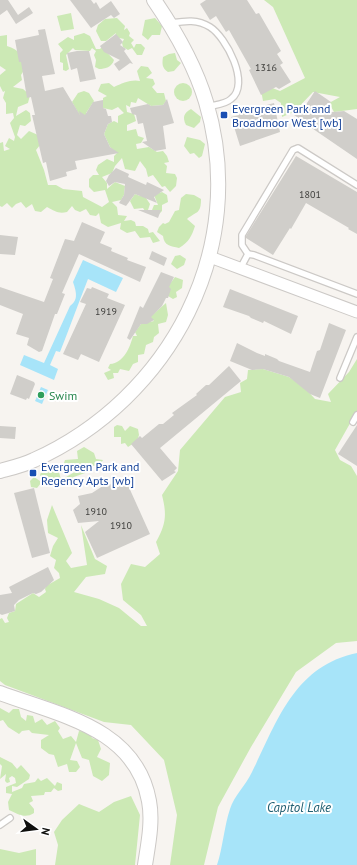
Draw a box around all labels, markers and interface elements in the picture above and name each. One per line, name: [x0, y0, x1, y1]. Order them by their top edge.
house number: 1316: [255, 61, 277, 74]
place label: Evergreen Park and Broadmoor West [wb]: [232, 101, 342, 130]
marker: Evergreen Park and Broadmoor West [wb]: [219, 110, 229, 120]
house number: 1801: [299, 188, 321, 201]
house number: 1919: [95, 305, 117, 318]
place label: Swim: [49, 388, 77, 403]
marker: Swim: [36, 390, 46, 400]
place label: Evergreen Park and Regency Apts [wb]: [41, 459, 140, 488]
marker: Evergreen Park and Regency Apts [wb]: [28, 468, 38, 478]
house number: 1910: [85, 505, 107, 518]
house number: 1910: [110, 519, 132, 532]
water label: Capitol Lake: [267, 799, 331, 816]
north arrow: [16, 809, 56, 849]
text: N: [38, 826, 53, 837]

